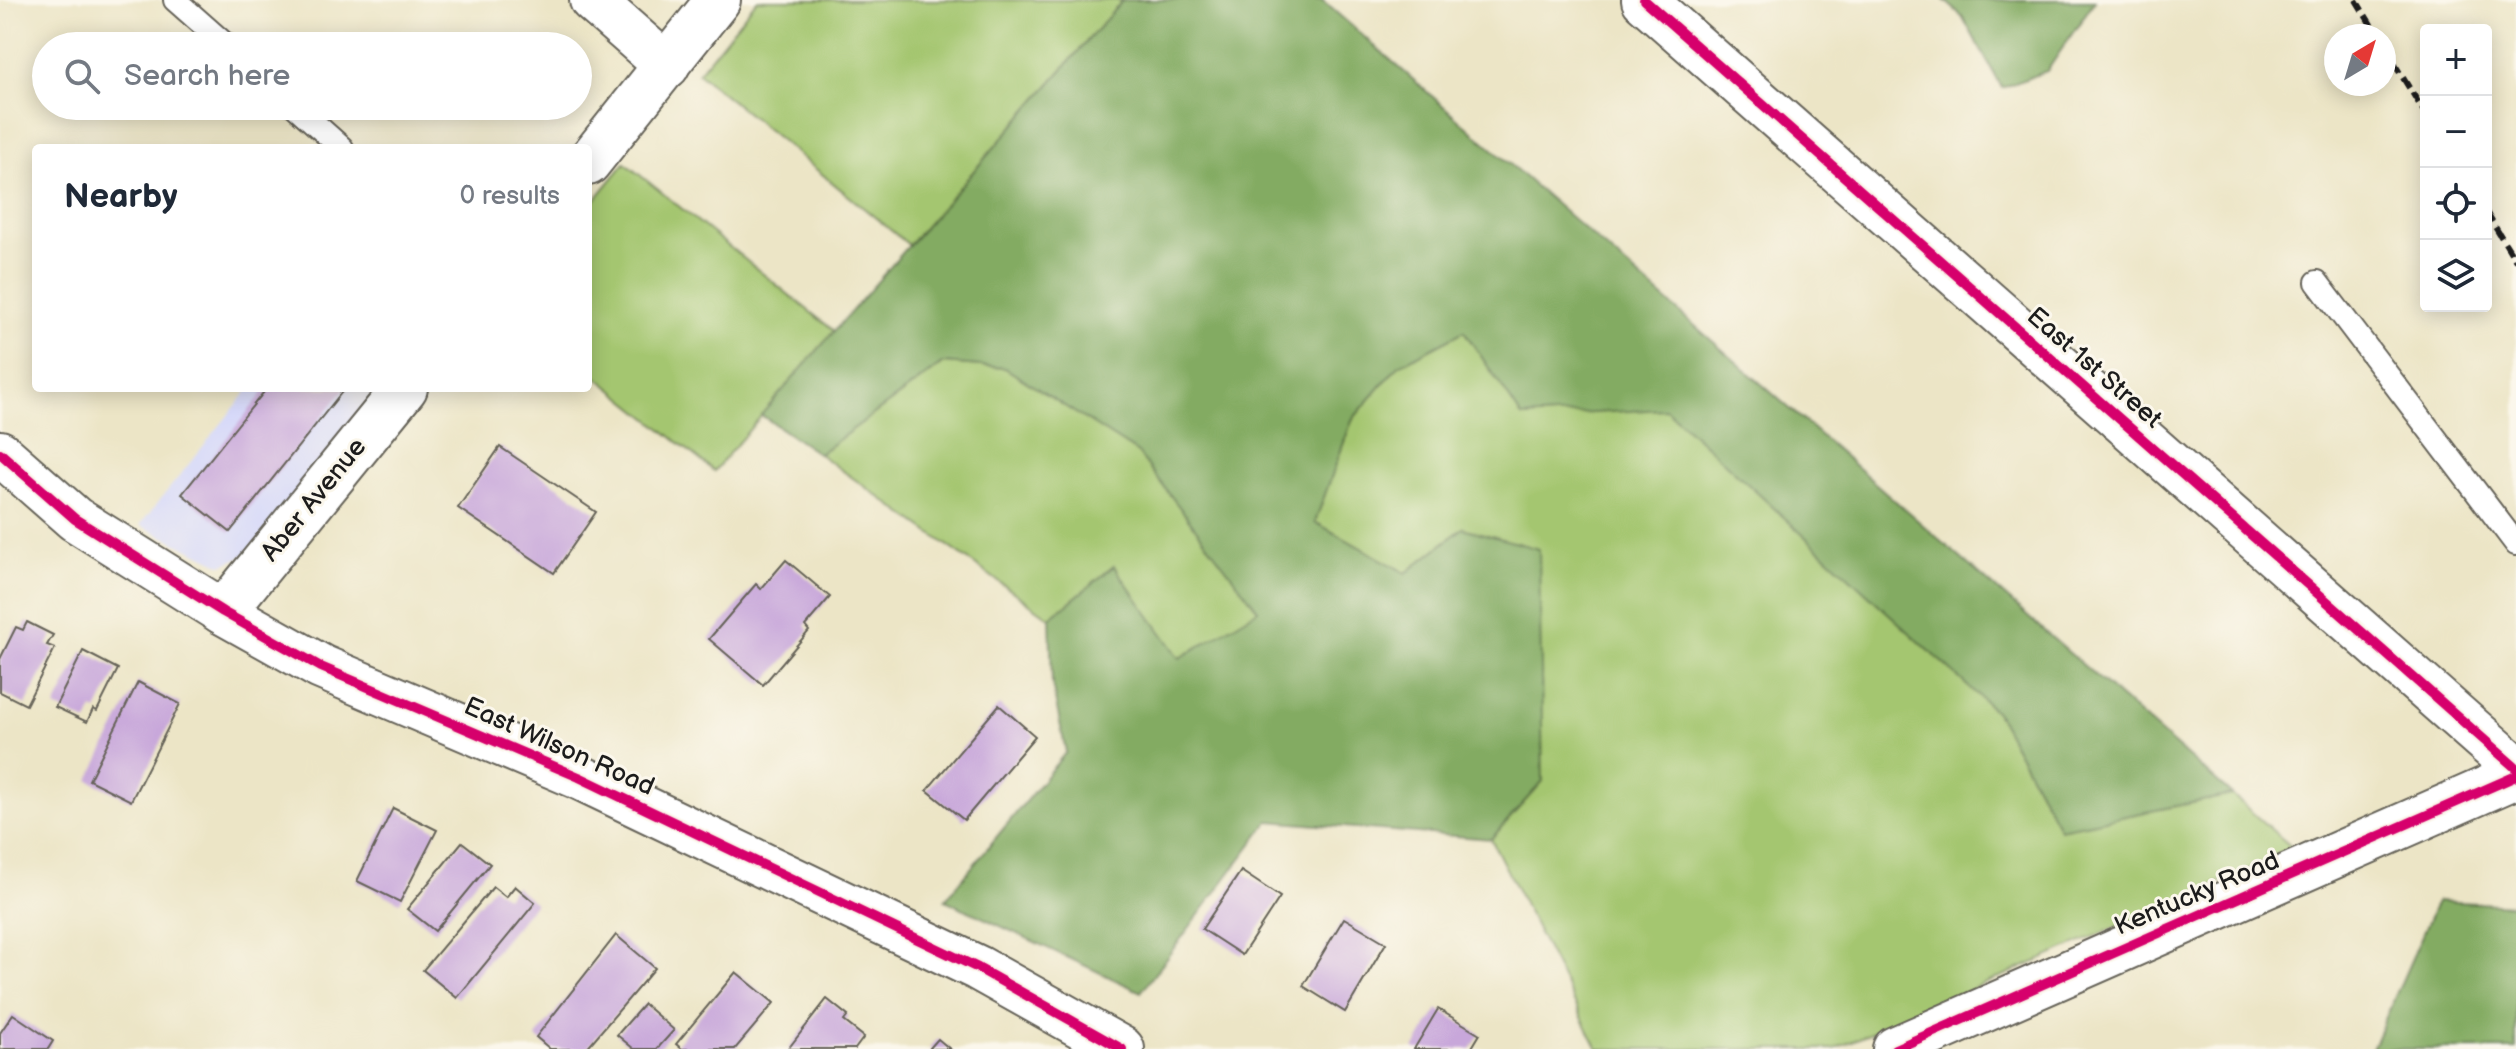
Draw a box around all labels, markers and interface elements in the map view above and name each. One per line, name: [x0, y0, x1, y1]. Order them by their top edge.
north arrow: [2324, 24, 2396, 96]
map controls: [2420, 24, 2492, 312]
button: +: [2420, 24, 2492, 96]
search box: [32, 32, 592, 120]
icon: search: [60, 54, 104, 98]
text: Search here: [124, 58, 290, 94]
button: −: [2420, 96, 2492, 168]
button: locate: [2420, 168, 2492, 240]
text: Nearby: [64, 176, 178, 217]
text: 0 results: [460, 181, 560, 212]
button: layers: [2420, 240, 2492, 312]
street label: East 1st Street: [2020, 301, 2168, 435]
street label: Aber Avenue: [255, 432, 373, 568]
street label: East Wilson Road: [459, 691, 659, 803]
street label: Kentucky Road: [2110, 845, 2284, 943]

